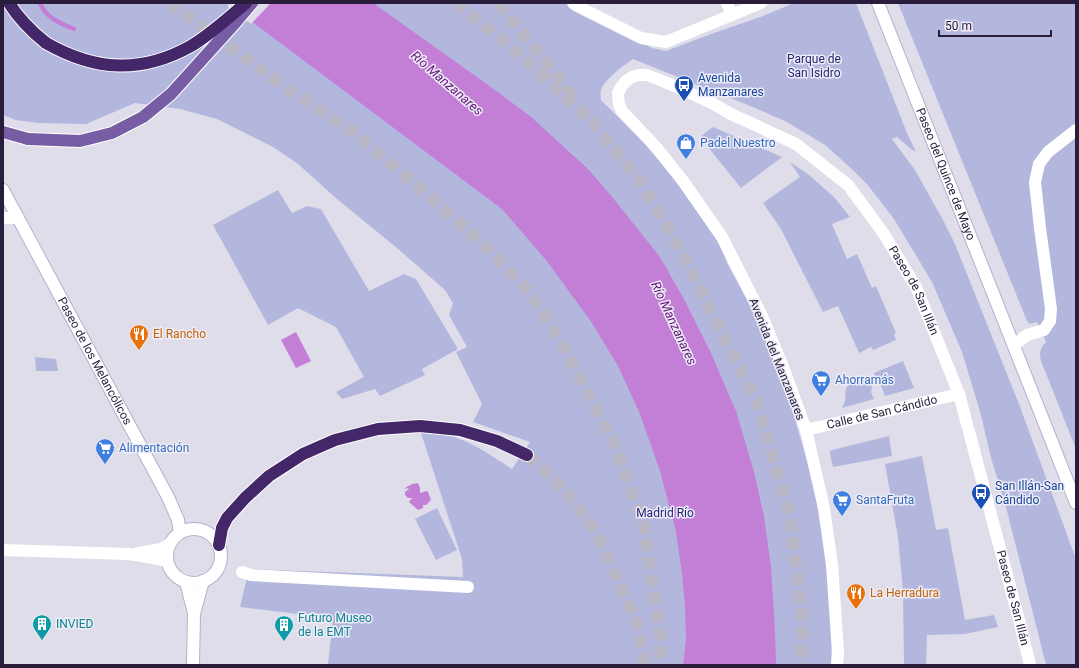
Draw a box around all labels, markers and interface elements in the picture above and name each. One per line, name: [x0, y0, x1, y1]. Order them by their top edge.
scale bar: [939, 12, 1051, 38]
text: 50 m: [945, 19, 972, 33]
water label: Río Manzanares: [408, 48, 486, 119]
park label: Parque de San Isidro: [787, 52, 841, 80]
place label: Avenida Manzanares: [698, 71, 764, 99]
bus stop icon: Avenida Manzanares: [673, 74, 695, 102]
street label: Paseo del Quince de Mayo: [913, 106, 978, 242]
shop icon: Padel Nuestro: [675, 132, 697, 160]
place label: Padel Nuestro: [700, 136, 776, 150]
street label: Paseo de San Illán: [886, 243, 942, 337]
water label: Río Manzanares: [648, 279, 700, 368]
street label: Paseo de los Melancólicos: [55, 295, 135, 427]
street label: Avenida del Manzanares: [746, 296, 808, 422]
restaurant icon: El Rancho: [128, 323, 150, 351]
place label: El Rancho: [153, 327, 206, 341]
supermarket icon: Ahorramás: [810, 369, 832, 397]
place label: Ahorramás: [835, 373, 894, 387]
street label: Calle de San Cándido: [825, 392, 939, 432]
supermarket icon: Alimentación: [94, 437, 116, 465]
place label: Alimentación: [119, 441, 189, 455]
place label: San Illán-San Cándido: [995, 479, 1064, 507]
bus stop icon: San Illán-San Cándido: [970, 482, 992, 510]
supermarket icon: SantaFruta: [831, 489, 853, 517]
place label: SantaFruta: [856, 493, 914, 507]
park label: Madrid Río: [636, 506, 694, 520]
street label: Paseo de San Illán: [994, 549, 1032, 647]
restaurant icon: La Herradura: [845, 582, 867, 610]
place label: La Herradura: [870, 586, 939, 600]
place label: Futuro Museo de la EMT: [298, 611, 372, 639]
building icon: INVIED: [31, 613, 53, 641]
building icon: Futuro Museo de la EMT: [273, 614, 295, 642]
place label: INVIED: [56, 617, 94, 631]

